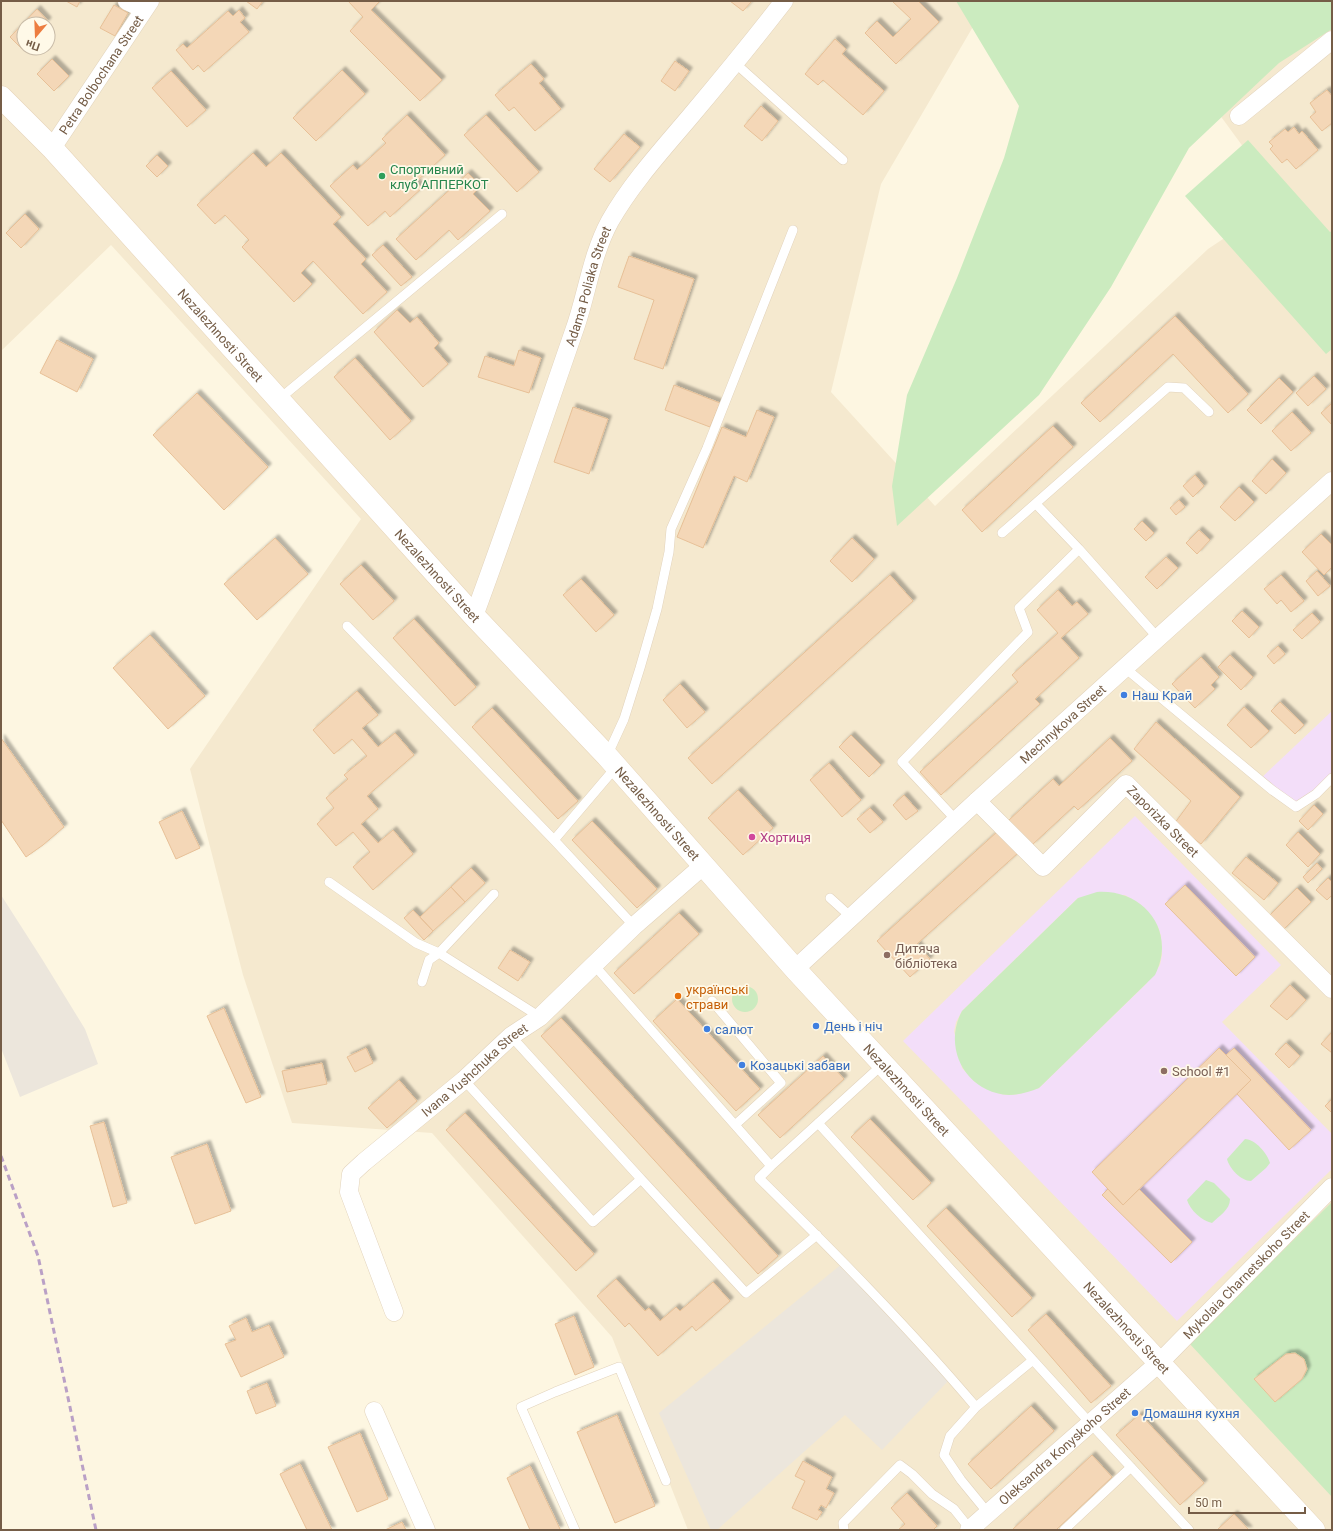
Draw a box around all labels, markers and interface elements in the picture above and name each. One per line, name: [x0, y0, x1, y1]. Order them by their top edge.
street label: Petra Bolbochana Street: [56, 13, 146, 138]
north arrow: [16, 16, 56, 56]
text: Пн: [24, 37, 42, 53]
place label: Спортивний клуб АППЕРКОТ: [390, 162, 489, 192]
marker: Спортивний клуб АППЕРКОТ: [377, 171, 387, 181]
street label: Adama Poliaka Street: [562, 224, 614, 348]
street label: Nezalezhnosti Street: [175, 286, 266, 385]
street label: Nezalezhnosti Street: [392, 527, 483, 626]
street label: Mechnykova Street: [1017, 682, 1109, 767]
place label: Наш Край: [1132, 688, 1192, 703]
marker: Наш Край: [1119, 690, 1129, 700]
street label: Nezalezhnosti Street: [612, 764, 703, 864]
street label: Zaporizka Street: [1124, 782, 1202, 860]
place label: Хортиця: [760, 830, 811, 845]
marker: Хортиця: [747, 832, 757, 842]
place label: Дитяча бібліотека: [895, 941, 957, 971]
marker: Дитяча бібліотека: [882, 950, 892, 960]
place label: українські страви: [686, 982, 748, 1012]
marker: українські страви: [673, 991, 683, 1001]
place label: День і ніч: [824, 1019, 883, 1034]
street label: Ivana Yushchuka Street: [419, 1020, 530, 1120]
marker: День і ніч: [811, 1021, 821, 1031]
place label: салют: [715, 1022, 753, 1037]
marker: салют: [702, 1024, 712, 1034]
street label: Nezalezhnosti Street: [860, 1041, 953, 1139]
place label: Козацькі забави: [750, 1058, 850, 1073]
marker: Козацькі забави: [737, 1060, 747, 1070]
place label: School #1: [1172, 1064, 1230, 1079]
marker: School #1: [1159, 1066, 1169, 1076]
street label: Mykolaia Charnetskoho Street: [1180, 1208, 1313, 1342]
street label: Nezalezhnosti Street: [1080, 1279, 1173, 1377]
street label: Oleksandra Konyskoho Street: [996, 1385, 1134, 1508]
place label: Домашня кухня: [1143, 1406, 1240, 1421]
marker: Домашня кухня: [1130, 1408, 1140, 1418]
scale bar: [1189, 1489, 1305, 1515]
text: 50 m: [1195, 1496, 1222, 1510]

